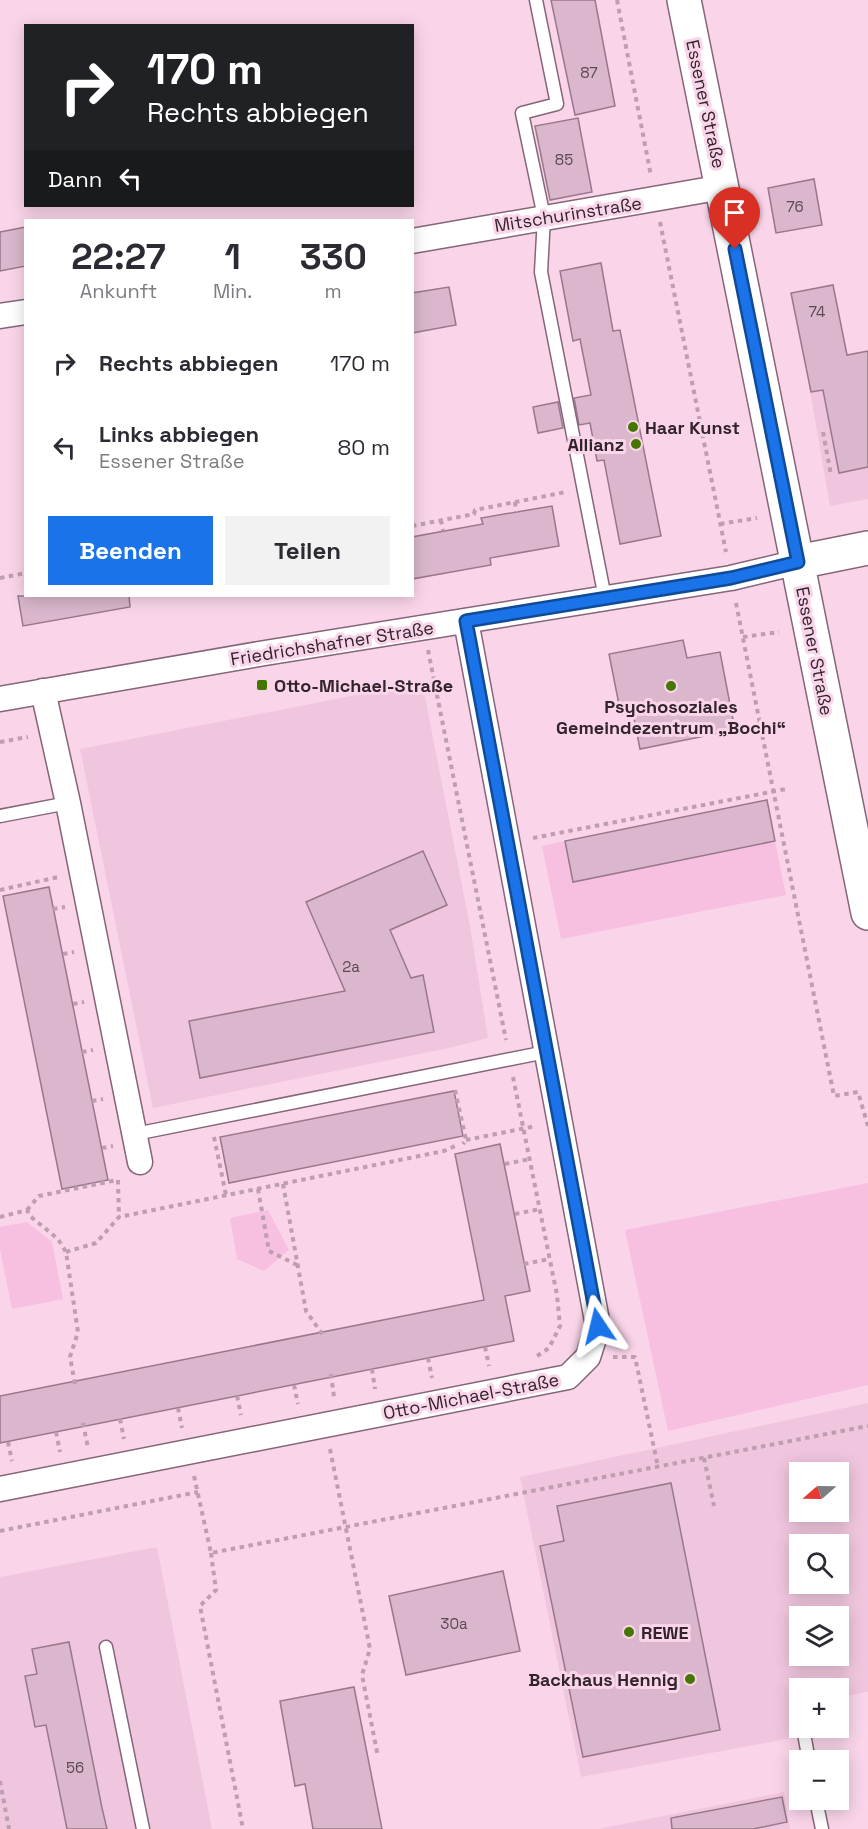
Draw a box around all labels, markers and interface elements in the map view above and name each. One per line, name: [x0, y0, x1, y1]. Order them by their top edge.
street label: Essener Straße: [681, 38, 731, 170]
text: 170 m: [147, 43, 263, 96]
icon: right: [48, 48, 126, 126]
house number: 87: [580, 63, 598, 82]
text: Rechts abbiegen: [147, 95, 369, 130]
house number: 85: [555, 150, 573, 169]
icon: left: [114, 162, 147, 195]
text: Dann: [48, 165, 102, 193]
pin: [709, 187, 760, 249]
street label: Mitschurinstraße: [493, 191, 643, 237]
icon: arrive: [718, 196, 751, 229]
house number: 76: [786, 197, 804, 216]
text: 22:27: [71, 234, 166, 280]
text: 1: [225, 234, 241, 280]
text: 330: [300, 234, 367, 280]
text: Ankunft: [80, 278, 157, 304]
text: Min.: [213, 278, 252, 304]
text: m: [325, 278, 342, 304]
house number: 74: [809, 302, 825, 321]
icon: right: [48, 347, 81, 380]
text: Rechts abbiegen: [99, 349, 279, 377]
text: 170 m: [330, 349, 390, 377]
place label: Haar Kunst: [645, 416, 740, 439]
text: Links abbiegen: [99, 420, 259, 448]
marker: Haar Kunst: [626, 420, 640, 434]
icon: left: [48, 431, 81, 464]
text: 80 m: [338, 433, 390, 461]
place label: Allianz: [567, 433, 624, 456]
marker: Allianz: [629, 437, 643, 451]
text: Essener Straße: [99, 448, 245, 474]
button: Beenden: [48, 516, 213, 585]
button: Teilen: [225, 516, 390, 585]
street label: Essener Straße: [791, 585, 839, 717]
street label: Friedrichshafner Straße: [229, 616, 435, 670]
place label: Otto-Michael-Straße: [274, 674, 453, 697]
marker: Otto-Michael-Straße: [255, 678, 269, 692]
marker: Psychosoziales Gemeindezentrum „Bochi“: [664, 679, 678, 693]
place label: Psychosoziales Gemeindezentrum „Bochi“: [556, 695, 786, 739]
house number: 2a: [342, 957, 360, 976]
position arrow: [566, 1294, 630, 1358]
street label: Otto-Michael-Straße: [381, 1368, 561, 1424]
north arrow: [789, 1462, 849, 1522]
map controls: [789, 1462, 849, 1810]
button: search: [789, 1534, 849, 1594]
button: layers: [789, 1606, 849, 1666]
house number: 30a: [440, 1614, 468, 1633]
place label: REWE: [641, 1621, 689, 1644]
marker: REWE: [622, 1625, 636, 1639]
place label: Backhaus Hennig: [528, 1668, 678, 1691]
marker: Backhaus Hennig: [683, 1672, 697, 1686]
button: +: [789, 1678, 849, 1738]
button: −: [789, 1750, 849, 1810]
house number: 56: [66, 1758, 84, 1777]

